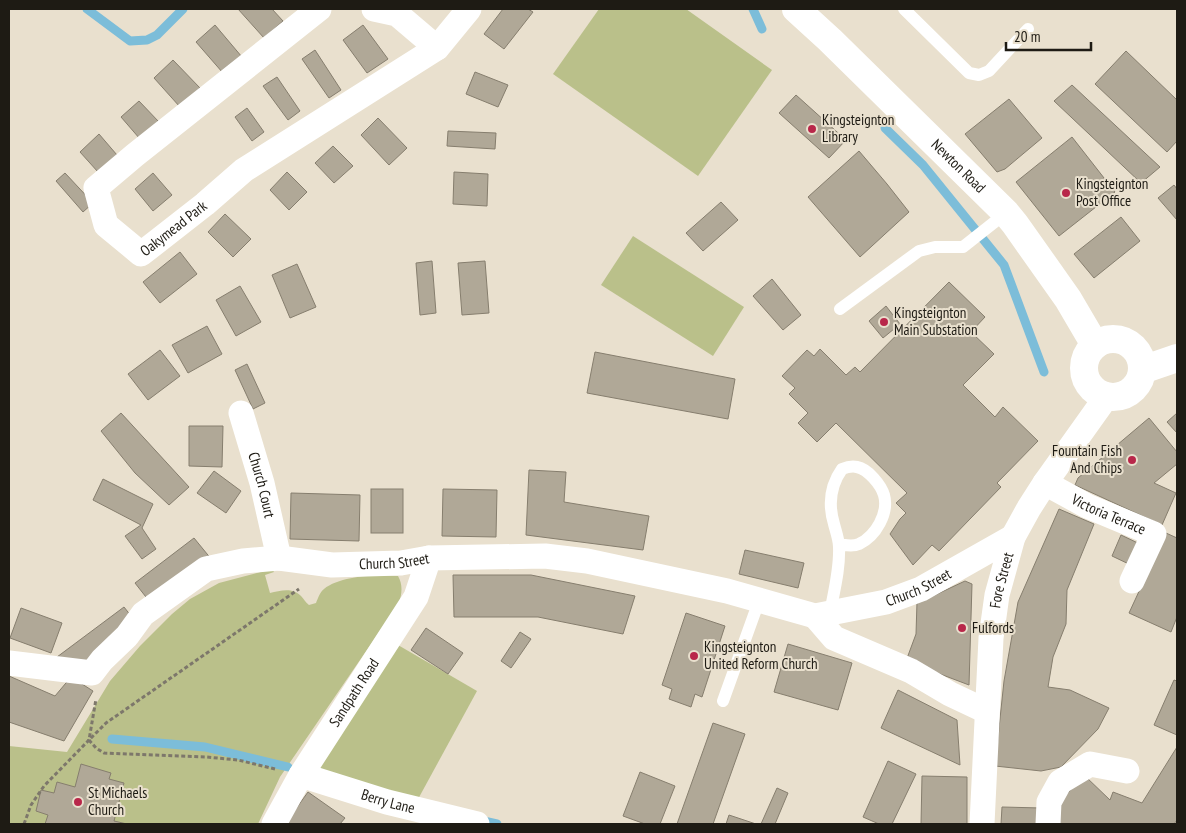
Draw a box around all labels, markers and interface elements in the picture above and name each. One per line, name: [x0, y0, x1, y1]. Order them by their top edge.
scale bar: [1006, 20, 1091, 52]
text: 20 m: [1014, 27, 1040, 46]
place label: Kingsteignton Library: [822, 110, 894, 146]
marker: Kingsteignton Library: [806, 123, 818, 135]
street label: Newton Road: [927, 135, 990, 197]
place label: Kingsteignton Post Office: [1076, 174, 1148, 210]
marker: Kingsteignton Post Office: [1060, 187, 1072, 199]
street label: Oakymead Park: [136, 196, 211, 260]
place label: Kingsteignton Main Substation: [894, 303, 978, 339]
marker: Kingsteignton Main Substation: [878, 316, 890, 328]
place label: Fountain Fish And Chips: [1052, 441, 1122, 477]
street label: Church Court: [244, 450, 280, 520]
marker: Fountain Fish And Chips: [1126, 454, 1138, 466]
street label: Victoria Terrace: [1067, 489, 1149, 538]
street label: Church Street: [359, 548, 431, 573]
street label: Fore Street: [985, 550, 1017, 609]
street label: Church Street: [883, 564, 954, 610]
place label: Fulfords: [972, 618, 1014, 637]
marker: Fulfords: [956, 622, 968, 634]
place label: Kingsteignton United Reform Church: [704, 637, 818, 673]
marker: Kingsteignton United Reform Church: [688, 650, 700, 662]
street label: Sandpath Road: [325, 655, 383, 730]
place label: St Michaels Church: [88, 783, 147, 819]
street label: Berry Lane: [359, 785, 417, 817]
marker: St Michaels Church: [72, 796, 84, 808]

